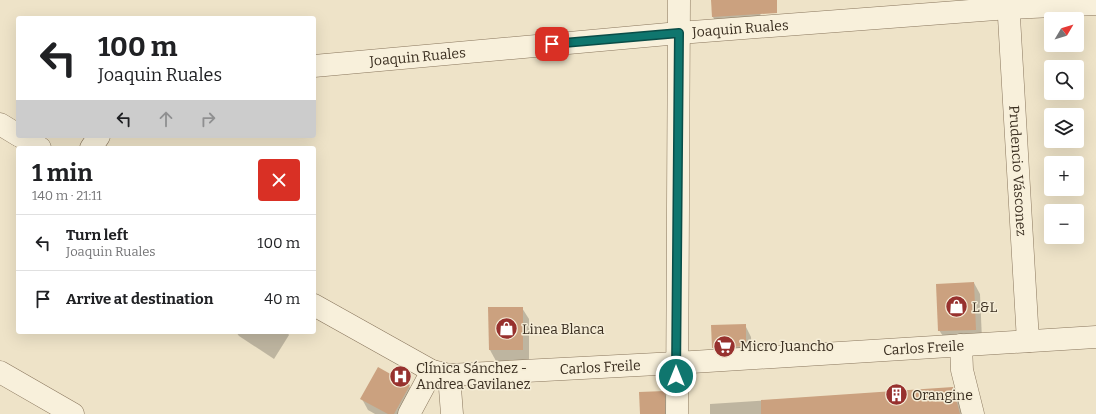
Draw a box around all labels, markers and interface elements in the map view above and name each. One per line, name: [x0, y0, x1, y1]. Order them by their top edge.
north arrow: [1044, 12, 1084, 52]
map controls: [1044, 12, 1084, 244]
street label: Joaquin Ruales: [691, 17, 789, 41]
pin: [535, 27, 569, 61]
text: 100 m: [98, 30, 177, 63]
icon: left: [32, 32, 84, 84]
icon: arrive: [541, 33, 563, 55]
street label: Joaquin Ruales: [368, 44, 466, 70]
button: search: [1044, 60, 1084, 100]
text: Joaquin Ruales: [98, 64, 222, 86]
street label: Prudencio Vásconez: [1005, 105, 1030, 237]
icon: left: [113, 108, 135, 130]
icon: ahead: [155, 108, 177, 130]
icon: right: [197, 108, 219, 130]
button: layers: [1044, 108, 1084, 148]
button: +: [1044, 156, 1084, 196]
text: 1 min: [32, 159, 93, 187]
button: close: [258, 159, 300, 201]
text: 140 m · 21:11: [32, 188, 102, 203]
button: −: [1044, 204, 1084, 244]
text: Turn left: [66, 226, 128, 244]
icon: left: [32, 232, 54, 254]
text: 100 m: [257, 234, 300, 252]
text: Joaquin Ruales: [66, 244, 156, 259]
icon: arrive: [32, 288, 54, 310]
text: Arrive at destination: [66, 290, 213, 308]
text: 40 m: [264, 290, 300, 308]
shop icon: L&L: [943, 294, 969, 320]
place label: L&L: [972, 299, 997, 316]
shop icon: Linea Blanca: [493, 316, 519, 342]
place label: Linea Blanca: [522, 321, 605, 338]
supermarket icon: Micro Juancho: [712, 333, 738, 359]
street label: Carlos Freile: [883, 337, 965, 359]
place label: Micro Juancho: [740, 338, 834, 355]
position arrow: [655, 355, 697, 397]
street label: Carlos Freile: [559, 357, 641, 378]
place label: Clínica Sánchez - Andrea Gavilanez: [416, 360, 531, 393]
hospital icon: Clínica Sánchez - Andrea Gavilanez: [388, 363, 414, 389]
building icon: Orangine: [883, 382, 909, 408]
place label: Orangine: [912, 387, 973, 404]

